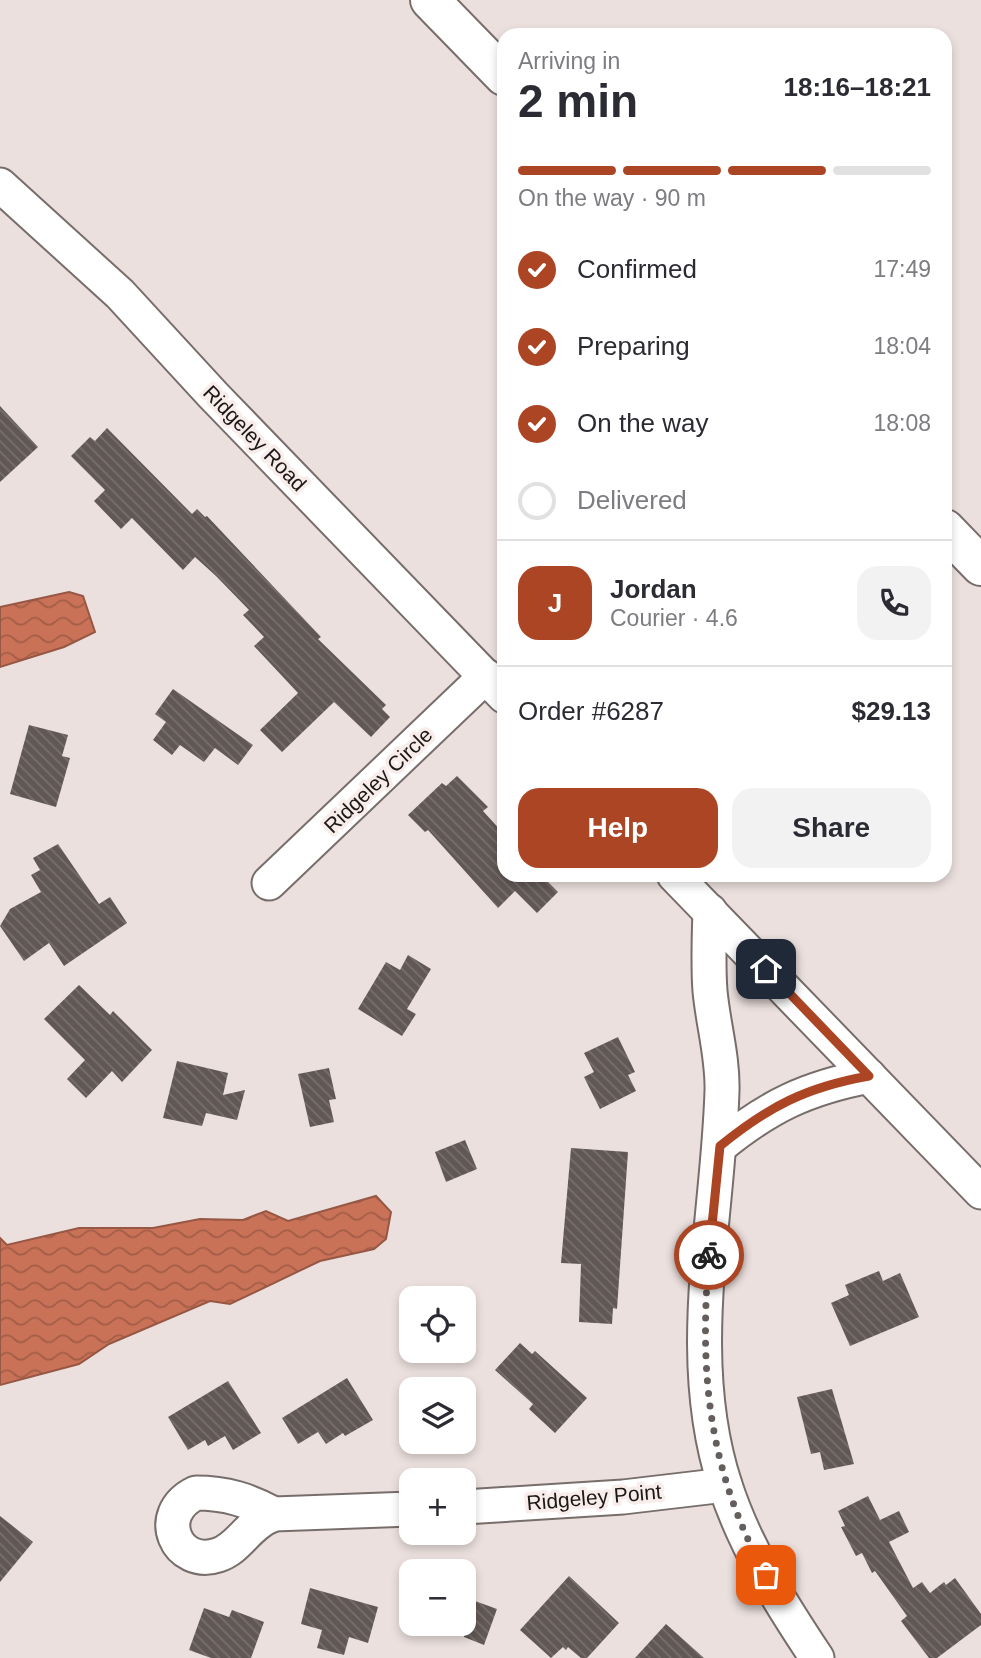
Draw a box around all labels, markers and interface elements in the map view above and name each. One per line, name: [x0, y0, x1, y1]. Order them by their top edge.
text: Arriving in: [518, 48, 620, 74]
text: 18:16–18:21: [784, 72, 931, 102]
text: 2 min: [518, 75, 638, 127]
text: On the way · 90 m: [518, 185, 706, 211]
icon: check: [518, 251, 556, 289]
text: Confirmed: [577, 254, 697, 284]
text: 17:49: [873, 256, 931, 282]
icon: check: [518, 328, 556, 366]
text: Preparing: [577, 331, 690, 361]
text: 18:04: [873, 333, 931, 359]
street label: Ridgeley Road: [199, 380, 311, 496]
icon: check: [518, 405, 556, 443]
text: On the way: [577, 408, 709, 438]
text: 18:08: [873, 410, 931, 436]
text: Delivered: [577, 485, 687, 515]
button: phone: [857, 566, 931, 640]
text: Jordan: [610, 574, 697, 604]
text: J: [548, 588, 562, 618]
text: Courier · 4.6: [610, 605, 738, 631]
text: Order #6287: [518, 696, 664, 726]
text: $29.13: [851, 696, 931, 726]
street label: Ridgeley Circle: [319, 723, 437, 837]
button: Help: [518, 788, 718, 868]
button: Share: [732, 788, 931, 868]
pin: [736, 939, 796, 999]
icon: home: [747, 950, 785, 988]
courier: [674, 1220, 744, 1290]
icon: bike: [690, 1236, 728, 1274]
map controls: [399, 1286, 476, 1636]
button: locate: [399, 1286, 476, 1363]
button: layers: [399, 1377, 476, 1454]
button: +: [399, 1468, 476, 1545]
street label: Ridgeley Point: [526, 1480, 663, 1514]
pin: [736, 1545, 796, 1605]
icon: bag: [747, 1556, 785, 1594]
button: −: [399, 1559, 476, 1636]

